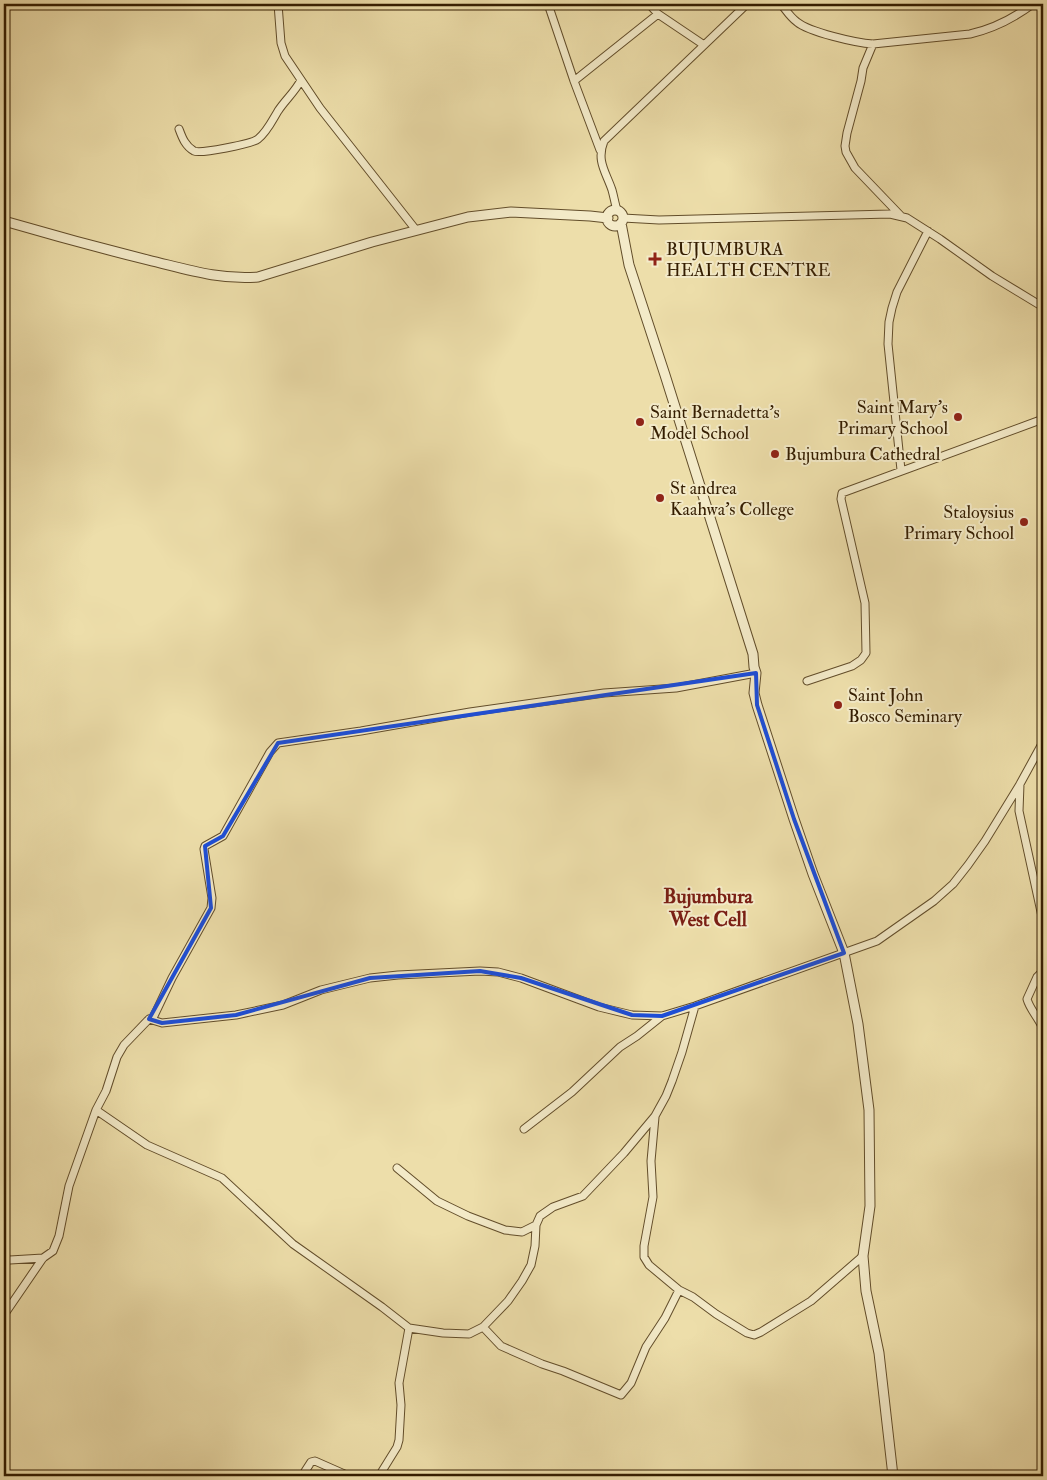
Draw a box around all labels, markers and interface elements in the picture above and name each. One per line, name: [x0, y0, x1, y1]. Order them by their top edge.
place label: BUJUMBURA HEALTH CENTRE: [666, 238, 831, 282]
marker: BUJUMBURA HEALTH CENTRE: [648, 252, 662, 266]
place label: Saint Mary's Primary School: [838, 396, 948, 440]
place label: Saint Bernadetta's Model School: [650, 401, 780, 445]
marker: Saint Mary's Primary School: [952, 411, 964, 423]
marker: Saint Bernadetta's Model School: [634, 416, 646, 428]
place label: Bujumbura Cathedral: [785, 443, 941, 466]
marker: Bujumbura Cathedral: [769, 448, 781, 460]
place label: St andrea Kaahwa's College: [670, 477, 795, 521]
marker: St andrea Kaahwa's College: [654, 492, 666, 504]
place label: Staloysius Primary School: [904, 501, 1014, 545]
marker: Staloysius Primary School: [1018, 516, 1030, 528]
place label: Saint John Bosco Seminary: [848, 684, 963, 728]
marker: Saint John Bosco Seminary: [832, 699, 844, 711]
district label: Bujumbura West Cell: [663, 884, 754, 932]

